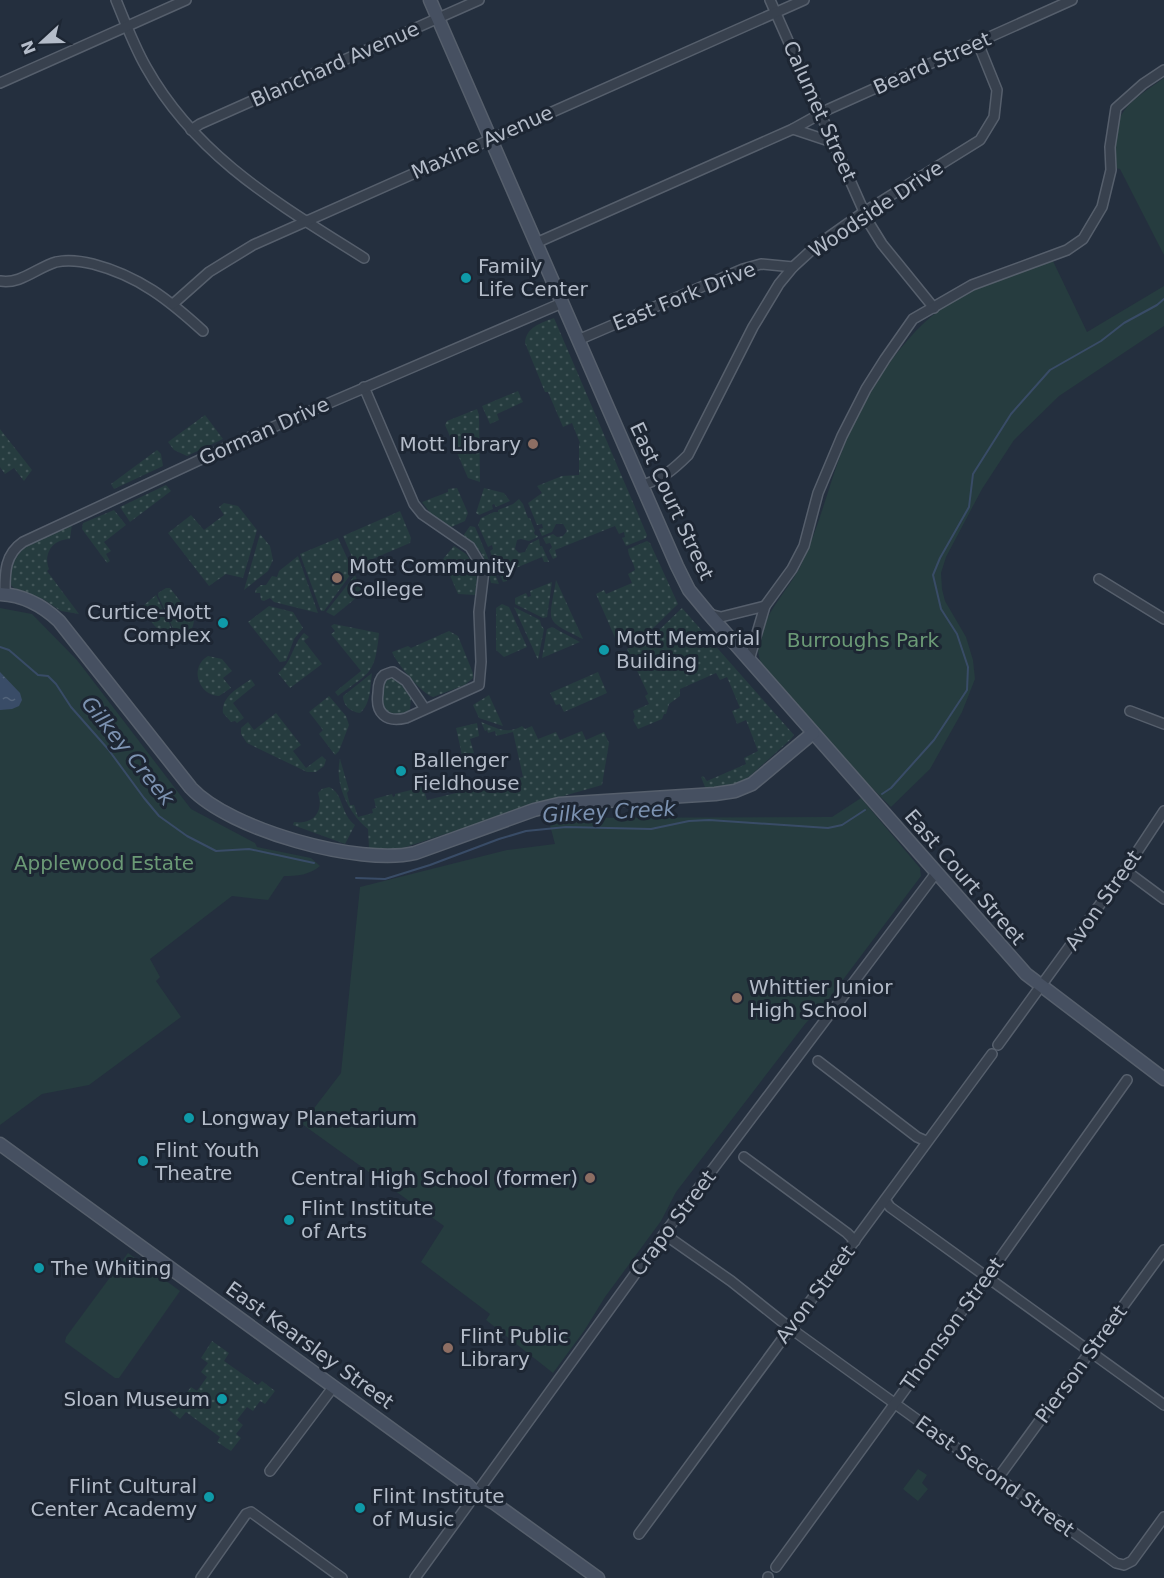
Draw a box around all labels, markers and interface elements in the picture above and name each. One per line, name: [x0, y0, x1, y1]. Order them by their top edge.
north arrow: [12, 12, 72, 72]
street label: Blanchard Avenue: [247, 16, 423, 112]
street label: Beard Street: [870, 26, 995, 100]
street label: Calumet Street: [778, 37, 862, 185]
text: N: [17, 38, 40, 57]
street label: Maxine Avenue: [407, 100, 557, 184]
street label: Woodside Drive: [804, 155, 948, 263]
place label: Family Life Center: [478, 254, 588, 301]
street label: East Fork Drive: [609, 256, 759, 336]
marker: Family Life Center: [459, 271, 473, 285]
street label: Gorman Drive: [195, 392, 333, 470]
street label: East Court Street: [625, 418, 719, 584]
place label: Mott Library: [400, 432, 521, 456]
marker: Mott Library: [526, 437, 540, 451]
place label: Mott Community College: [349, 554, 516, 601]
marker: Mott Community College: [330, 571, 344, 585]
place label: Curtice-Mott Complex: [87, 600, 211, 647]
marker: Curtice-Mott Complex: [216, 616, 230, 630]
place label: Mott Memorial Building: [616, 626, 760, 673]
park label: Burroughs Park: [787, 628, 940, 652]
marker: Mott Memorial Building: [597, 643, 611, 657]
water label: Gilkey Creek: [77, 692, 180, 811]
place label: Ballenger Fieldhouse: [413, 748, 519, 795]
marker: Ballenger Fieldhouse: [394, 764, 408, 778]
water label: Gilkey Creek: [542, 796, 677, 827]
street label: East Court Street: [900, 804, 1030, 950]
street label: Avon Street: [1060, 845, 1146, 955]
park label: Applewood Estate: [14, 851, 194, 875]
place label: Whittier Junior High School: [749, 975, 893, 1022]
marker: Whittier Junior High School: [730, 991, 744, 1005]
place label: Longway Planetarium: [201, 1106, 417, 1130]
marker: Longway Planetarium: [182, 1111, 196, 1125]
place label: Flint Youth Theatre: [154, 1138, 259, 1185]
marker: Flint Youth Theatre: [136, 1154, 150, 1168]
street label: Crapo Street: [625, 1165, 721, 1281]
place label: Central High School (former): [291, 1166, 578, 1190]
marker: Central High School (former): [583, 1171, 597, 1185]
place label: Flint Institute of Arts: [301, 1196, 434, 1243]
marker: Flint Institute of Arts: [282, 1213, 296, 1227]
street label: Avon Street: [770, 1240, 860, 1348]
street label: Thomson Street: [895, 1252, 1009, 1396]
place label: The Whiting: [50, 1256, 171, 1280]
marker: The Whiting: [32, 1261, 46, 1275]
street label: East Kearsley Street: [221, 1276, 399, 1414]
street label: Pierson Street: [1030, 1300, 1132, 1428]
place label: Flint Public Library: [460, 1324, 569, 1371]
marker: Flint Public Library: [441, 1341, 455, 1355]
place label: Sloan Museum: [63, 1387, 210, 1411]
marker: Sloan Museum: [215, 1392, 229, 1406]
street label: East Second Street: [911, 1410, 1079, 1542]
place label: Flint Cultural Center Academy: [30, 1474, 197, 1521]
place label: Flint Institute of Music: [372, 1484, 505, 1531]
marker: Flint Cultural Center Academy: [202, 1490, 216, 1504]
marker: Flint Institute of Music: [353, 1501, 367, 1515]

